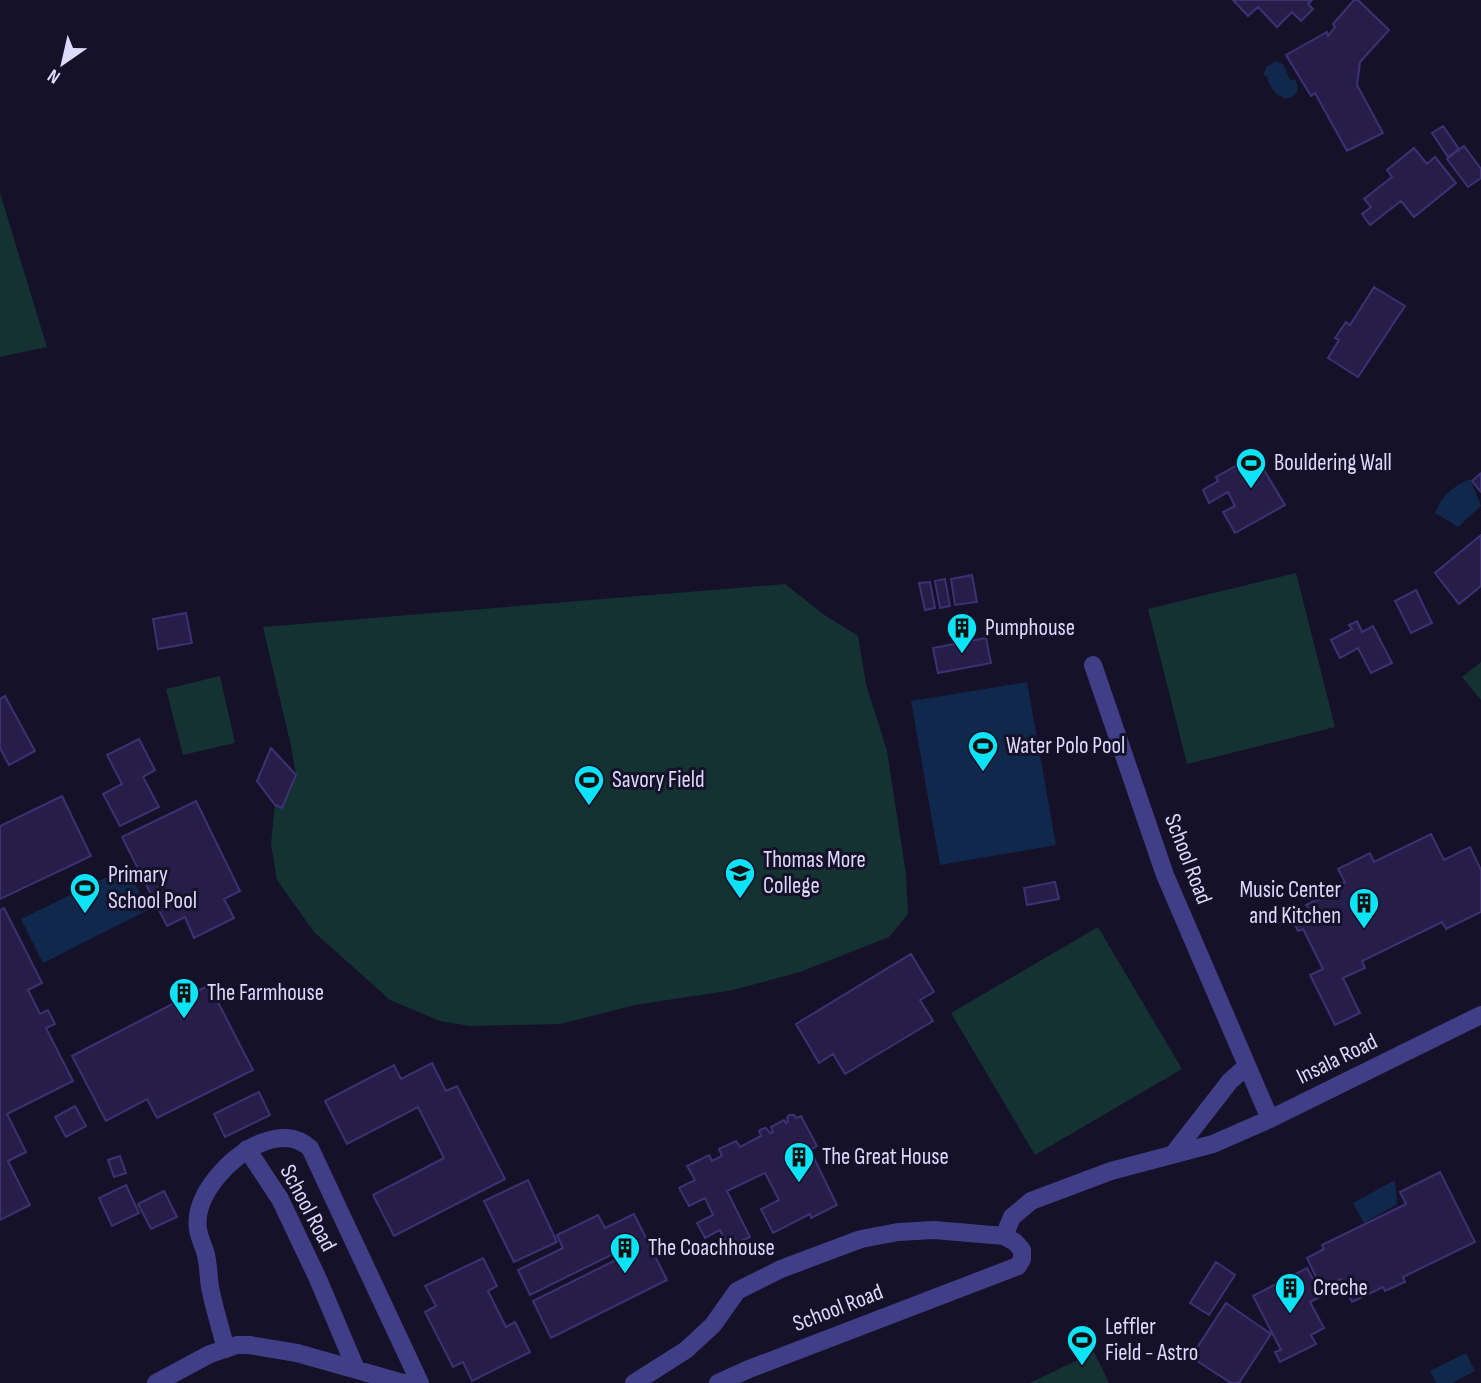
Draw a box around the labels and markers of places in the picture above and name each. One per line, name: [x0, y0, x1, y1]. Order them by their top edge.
sports icon: Bouldering Wall: [1234, 446, 1268, 490]
place label: Bouldering Wall: [1274, 449, 1392, 477]
building icon: Pumphouse: [945, 611, 979, 655]
place label: Pumphouse: [985, 614, 1075, 642]
sports icon: Water Polo Pool: [966, 729, 1000, 773]
place label: Water Polo Pool: [1006, 732, 1125, 760]
sports icon: Savory Field: [572, 763, 606, 807]
place label: Savory Field: [612, 766, 705, 794]
place label: Thomas More College: [763, 846, 866, 900]
school or university icon: Thomas More College: [723, 856, 757, 900]
place label: Primary School Pool: [108, 861, 197, 915]
sports icon: Primary School Pool: [68, 871, 102, 915]
place label: Music Center and Kitchen: [1239, 876, 1341, 930]
building icon: Music Center and Kitchen: [1347, 886, 1381, 930]
building icon: The Farmhouse: [167, 976, 201, 1020]
place label: The Farmhouse: [207, 979, 324, 1007]
building icon: The Great House: [782, 1140, 816, 1184]
place label: The Great House: [822, 1143, 949, 1171]
building icon: The Coachhouse: [608, 1231, 642, 1275]
place label: The Coachhouse: [648, 1234, 775, 1262]
building icon: Creche: [1273, 1271, 1307, 1315]
place label: Creche: [1313, 1274, 1368, 1302]
place label: Leffler Field - Astro: [1105, 1313, 1198, 1367]
sports icon: Leffler Field - Astro: [1065, 1323, 1099, 1367]

